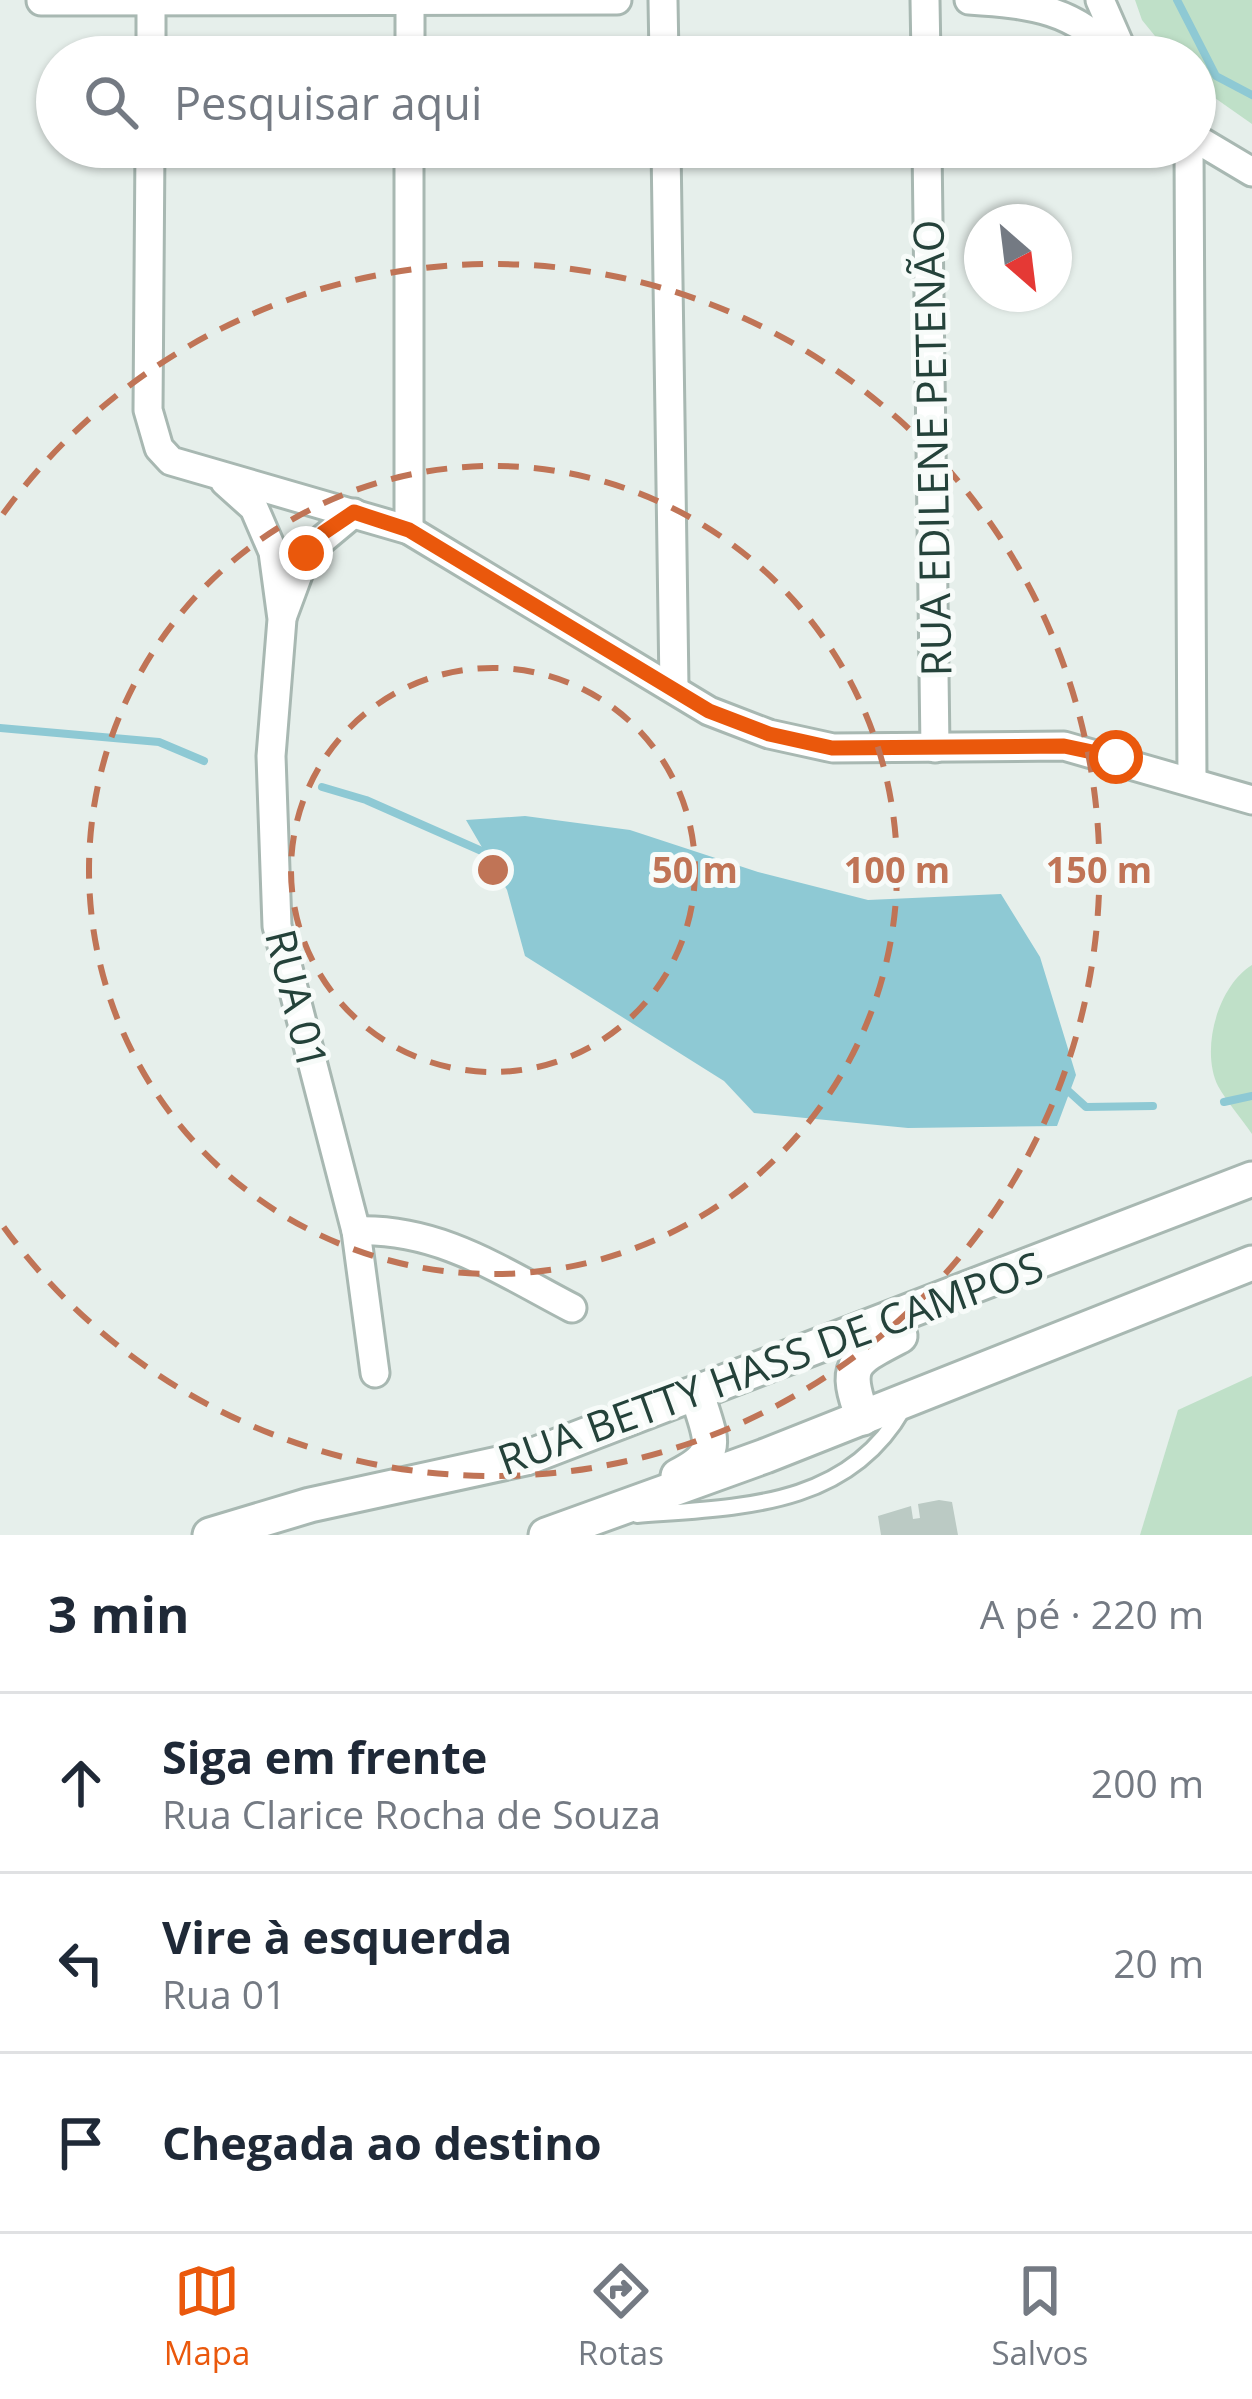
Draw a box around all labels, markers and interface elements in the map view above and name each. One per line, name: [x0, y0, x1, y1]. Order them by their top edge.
search box: [36, 36, 1216, 168]
icon: search: [78, 69, 144, 135]
text: Pesquisar aqui: [174, 72, 482, 133]
north arrow: [964, 204, 1072, 312]
street label: RUA EDILENE PETENÃO: [899, 219, 963, 677]
route end: [279, 526, 333, 580]
route start: [1089, 730, 1143, 784]
text: 50 m: [652, 845, 738, 894]
text: 100 m: [844, 845, 950, 894]
text: 150 m: [1046, 845, 1152, 894]
centre of rings: [472, 849, 514, 891]
street label: RUA 01: [253, 923, 343, 1075]
street label: RUA BETTY HASS DE CAMPOS: [490, 1237, 1050, 1487]
text: 3 min: [48, 1578, 190, 1648]
text: A pé · 220 m: [980, 1587, 1204, 1640]
text: Siga em frente: [162, 1726, 487, 1787]
icon: ahead: [48, 1750, 114, 1816]
text: 200 m: [1091, 1756, 1204, 1809]
text: Rua Clarice Rocha de Souza: [162, 1787, 661, 1840]
text: Vire à esquerda: [162, 1906, 512, 1967]
icon: left: [48, 1930, 114, 1996]
text: 20 m: [1113, 1936, 1204, 1989]
text: Rua 01: [162, 1967, 286, 2020]
icon: arrive: [48, 2110, 114, 2176]
text: Chegada ao destino: [162, 2112, 602, 2173]
tab: Mapa: [164, 2258, 250, 2375]
tab: Rotas: [578, 2258, 664, 2375]
tab: Salvos: [991, 2258, 1088, 2375]

